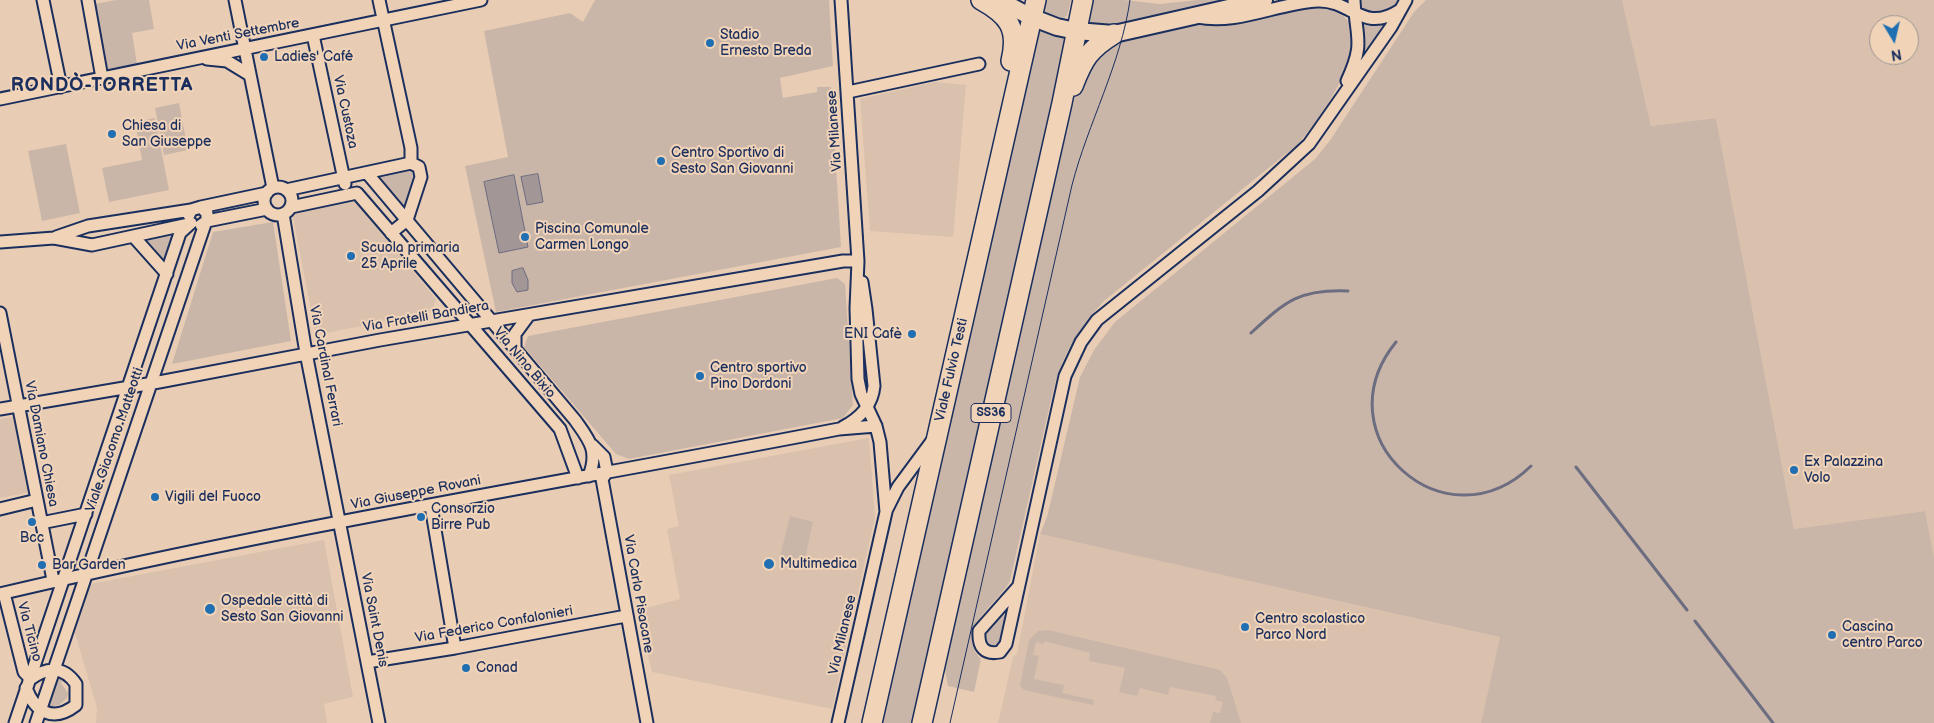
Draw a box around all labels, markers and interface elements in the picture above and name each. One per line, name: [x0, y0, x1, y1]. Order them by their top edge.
street label: Via Venti Settembre: [175, 15, 301, 55]
north arrow: [1869, 15, 1919, 65]
place label: Stadio Ernesto Breda: [720, 27, 812, 59]
marker: Stadio Ernesto Breda: [704, 37, 716, 49]
text: N: [1890, 45, 1903, 64]
place label: Ladies' Café: [274, 49, 353, 65]
marker: Ladies' Café: [258, 51, 270, 63]
street label: Via Custoza: [329, 74, 361, 150]
district label: RONDÒ-TORRETTA: [9, 75, 195, 97]
street label: Via Milanese: [824, 90, 846, 172]
place label: Chiesa di San Giuseppe: [122, 118, 211, 150]
marker: Chiesa di San Giuseppe: [106, 128, 118, 140]
place label: Centro Sportivo di Sesto San Giovanni: [671, 145, 794, 178]
marker: Centro Sportivo di Sesto San Giovanni: [655, 155, 667, 167]
place label: Piscina Comunale Carmen Longo: [535, 221, 649, 253]
marker: Piscina Comunale Carmen Longo: [519, 231, 531, 243]
place label: Scuola primaria 25 Aprile: [361, 240, 460, 272]
marker: Scuola primaria 25 Aprile: [345, 250, 357, 262]
street label: Via Fratelli Bandiera: [362, 298, 490, 336]
street label: Via Cardinal Ferrari: [305, 304, 345, 428]
street label: Viale Fulvio Testi: [932, 317, 972, 423]
street label: Via Nino Bixio: [489, 324, 559, 402]
place label: ENI Cafè: [844, 326, 902, 342]
marker: ENI Cafè: [906, 328, 918, 340]
place label: Centro sportivo Pino Dordoni: [710, 360, 807, 392]
street label: Viale Giacomo Matteotti: [82, 366, 148, 514]
marker: Centro sportivo Pino Dordoni: [694, 370, 706, 382]
street label: Via Damiano Chiesa: [21, 380, 61, 508]
road number: SS36: [971, 403, 1011, 422]
place label: Ex Palazzina Volo: [1804, 454, 1883, 487]
marker: Ex Palazzina Volo: [1788, 464, 1800, 476]
street label: Via Giuseppe Rovani: [349, 472, 483, 514]
place label: Vigili del Fuoco: [165, 489, 261, 505]
marker: Vigili del Fuoco: [149, 491, 161, 503]
place label: Consorzio Birre Pub: [431, 501, 495, 534]
marker: Consorzio Birre Pub: [415, 511, 427, 523]
marker: Bcc: [26, 516, 38, 528]
place label: Bcc: [20, 530, 44, 546]
street label: Via Carlo Pisacane: [619, 534, 657, 654]
place label: Multimedica: [780, 556, 857, 572]
place label: Bar Garden: [52, 557, 126, 573]
marker: Multimedica: [762, 557, 776, 571]
marker: Bar Garden: [36, 559, 48, 571]
street label: Via Saint Denis: [357, 571, 391, 669]
place label: Ospedale città di Sesto San Giovanni: [221, 593, 344, 626]
street label: Via Milanese: [826, 593, 860, 677]
street label: Via Ticino: [13, 600, 45, 664]
marker: Ospedale città di Sesto San Giovanni: [203, 602, 217, 616]
street label: Via Federico Confalonieri: [414, 603, 574, 647]
place label: Centro scolastico Parco Nord: [1255, 611, 1365, 644]
place label: Cascina centro Parco: [1842, 619, 1923, 652]
marker: Centro scolastico Parco Nord: [1239, 621, 1251, 633]
marker: Cascina centro Parco: [1826, 629, 1838, 641]
place label: Conad: [476, 660, 518, 676]
marker: Conad: [460, 662, 472, 674]

